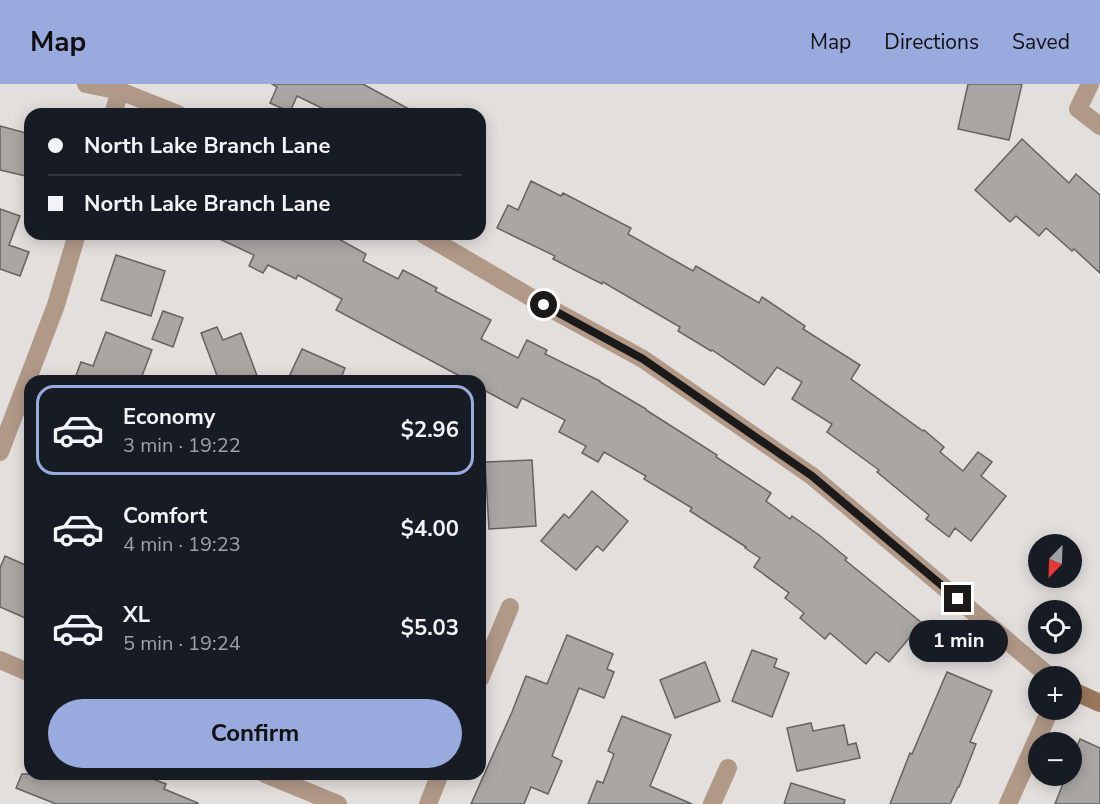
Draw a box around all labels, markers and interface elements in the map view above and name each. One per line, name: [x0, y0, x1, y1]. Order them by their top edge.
text: Map: [30, 23, 86, 61]
text: Map: [810, 28, 851, 56]
text: Directions: [884, 28, 979, 56]
text: Saved: [1012, 28, 1070, 56]
text: North Lake Branch Lane: [84, 131, 330, 161]
text: North Lake Branch Lane: [84, 189, 330, 219]
route start: [530, 291, 557, 318]
text: Economy: [123, 402, 215, 432]
icon: car: [51, 403, 105, 457]
text: $2.96: [401, 415, 459, 445]
text: 3 min · 19:22: [123, 432, 241, 459]
text: Comfort: [123, 501, 207, 531]
icon: car: [51, 502, 105, 556]
text: $4.00: [401, 514, 459, 544]
text: 4 min · 19:23: [123, 531, 241, 558]
north arrow: [1028, 534, 1082, 588]
map controls: [1028, 534, 1082, 786]
route end: [944, 585, 971, 612]
text: XL: [123, 600, 150, 630]
button: locate: [1028, 600, 1082, 654]
icon: car: [51, 601, 105, 655]
text: $5.03: [401, 613, 459, 643]
callout: 1 min: [908, 620, 1008, 662]
text: 1 min: [933, 627, 984, 654]
text: 5 min · 19:24: [123, 630, 241, 657]
button: +: [1028, 666, 1082, 720]
button: Confirm: [48, 699, 462, 768]
button: −: [1028, 732, 1082, 786]

